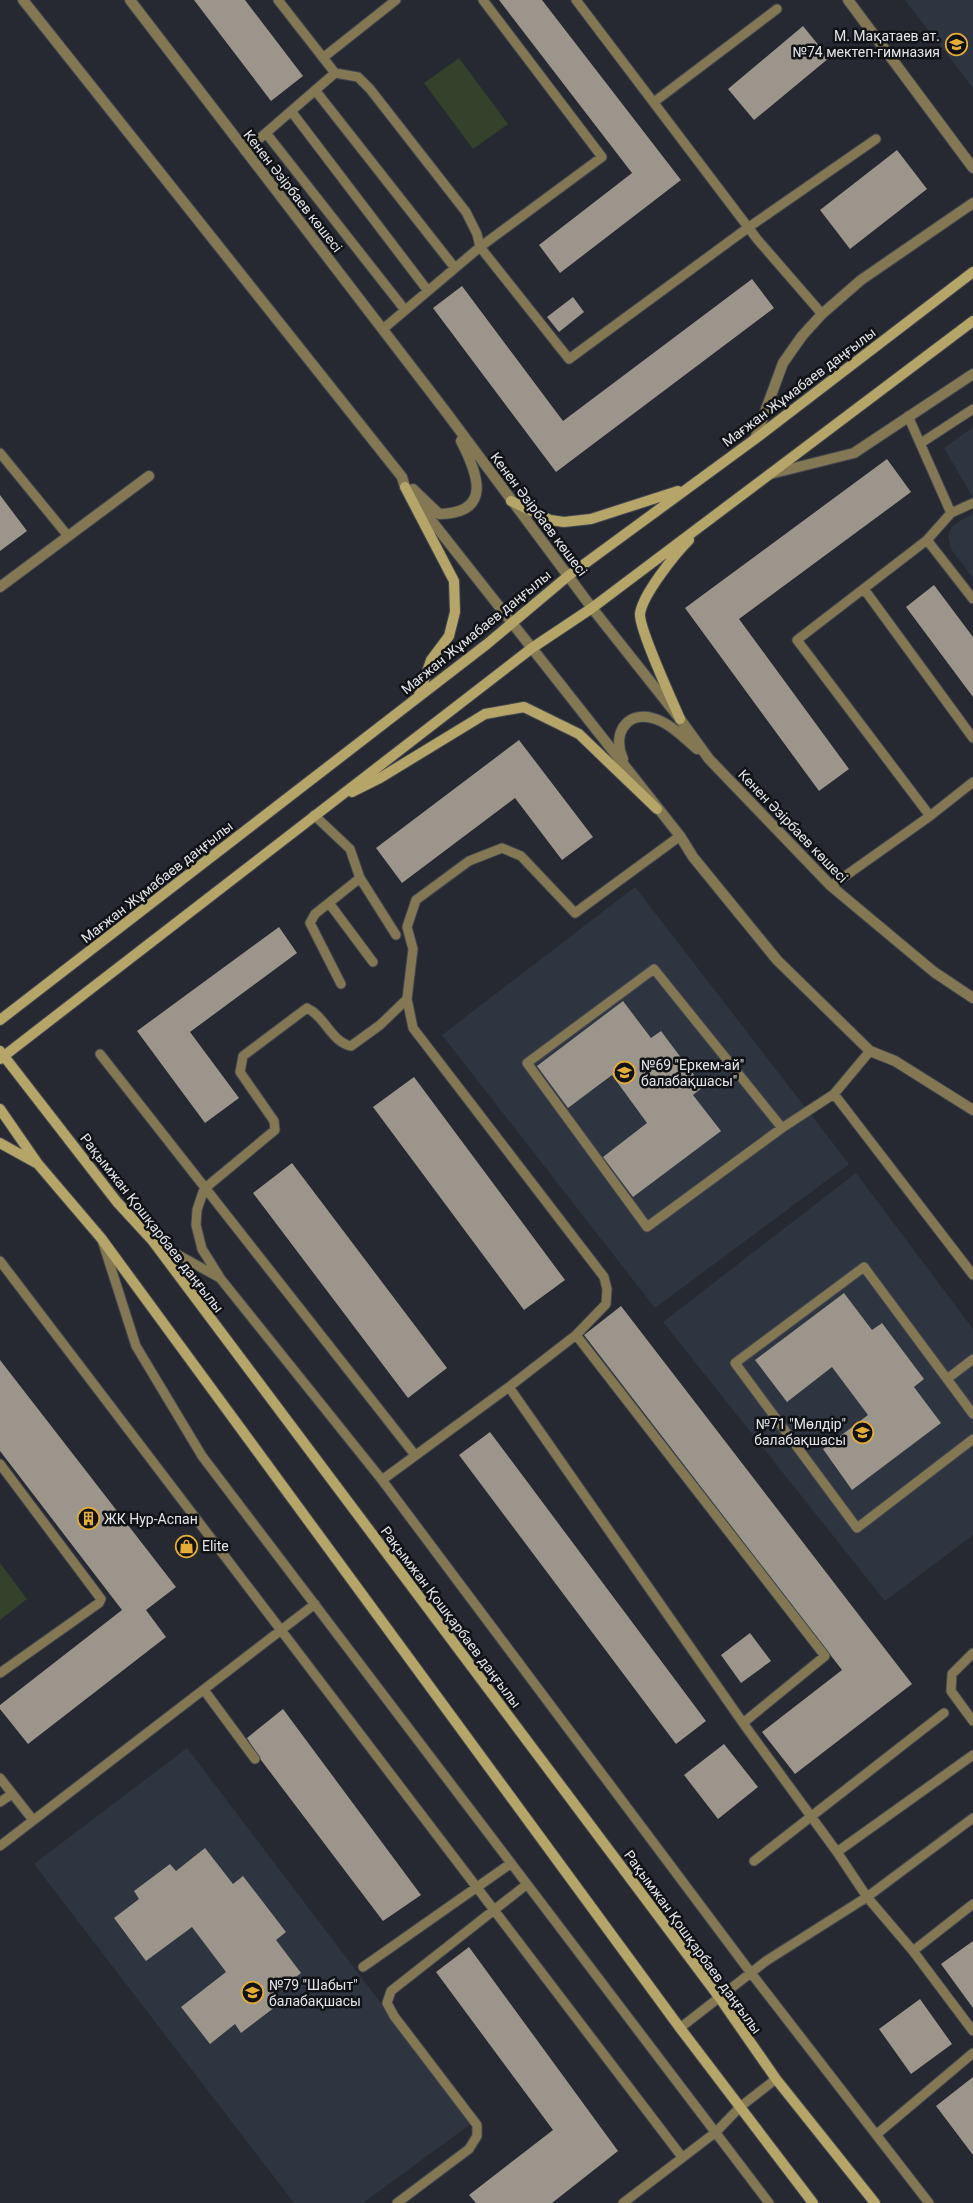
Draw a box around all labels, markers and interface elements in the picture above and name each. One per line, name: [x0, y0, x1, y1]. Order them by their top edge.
place label: М. Мақатаев ат. №74 мектеп-гимназия: [793, 28, 940, 60]
school or university icon: М. Мақатаев ат. №74 мектеп-гимназия: [944, 32, 968, 56]
street label: Кенен Әзірбаев көшесі: [240, 127, 346, 255]
street label: Мағжан Жұмабаев даңғылы: [719, 324, 879, 450]
street label: Кенен Әзірбаев көшесі: [487, 449, 591, 579]
street label: Мағжан Жұмабаев даңғылы: [398, 567, 554, 697]
street label: Кенен Әзірбаев көшесі: [735, 766, 851, 886]
street label: Мағжан Жұмабаев даңғылы: [78, 818, 236, 946]
place label: №69 "Еркем-ай" балабақшасы": [641, 1057, 744, 1089]
school or university icon: №69 "Еркем-ай" балабақшасы": [613, 1061, 637, 1085]
street label: Рақымжан Қошқарбаев даңғылы: [77, 1130, 227, 1316]
place label: №71 "Мөлдір" балабақшасы: [754, 1416, 846, 1448]
school or university icon: №71 "Мөлдір" балабақшасы: [850, 1420, 874, 1444]
building icon: ЖК Нур-Аспан: [76, 1507, 100, 1531]
place label: ЖК Нур-Аспан: [104, 1511, 198, 1527]
street label: Рақымжан Қошқарбаев даңғылы: [378, 1523, 524, 1711]
shop icon: Elite: [174, 1534, 198, 1558]
place label: Elite: [202, 1538, 229, 1554]
street label: Рақымжан Қошқарбаев даңғылы: [621, 1847, 765, 2037]
place label: №79 "Шабыт" балабақшасы: [269, 1977, 361, 2009]
school or university icon: №79 "Шабыт" балабақшасы: [241, 1981, 265, 2005]

